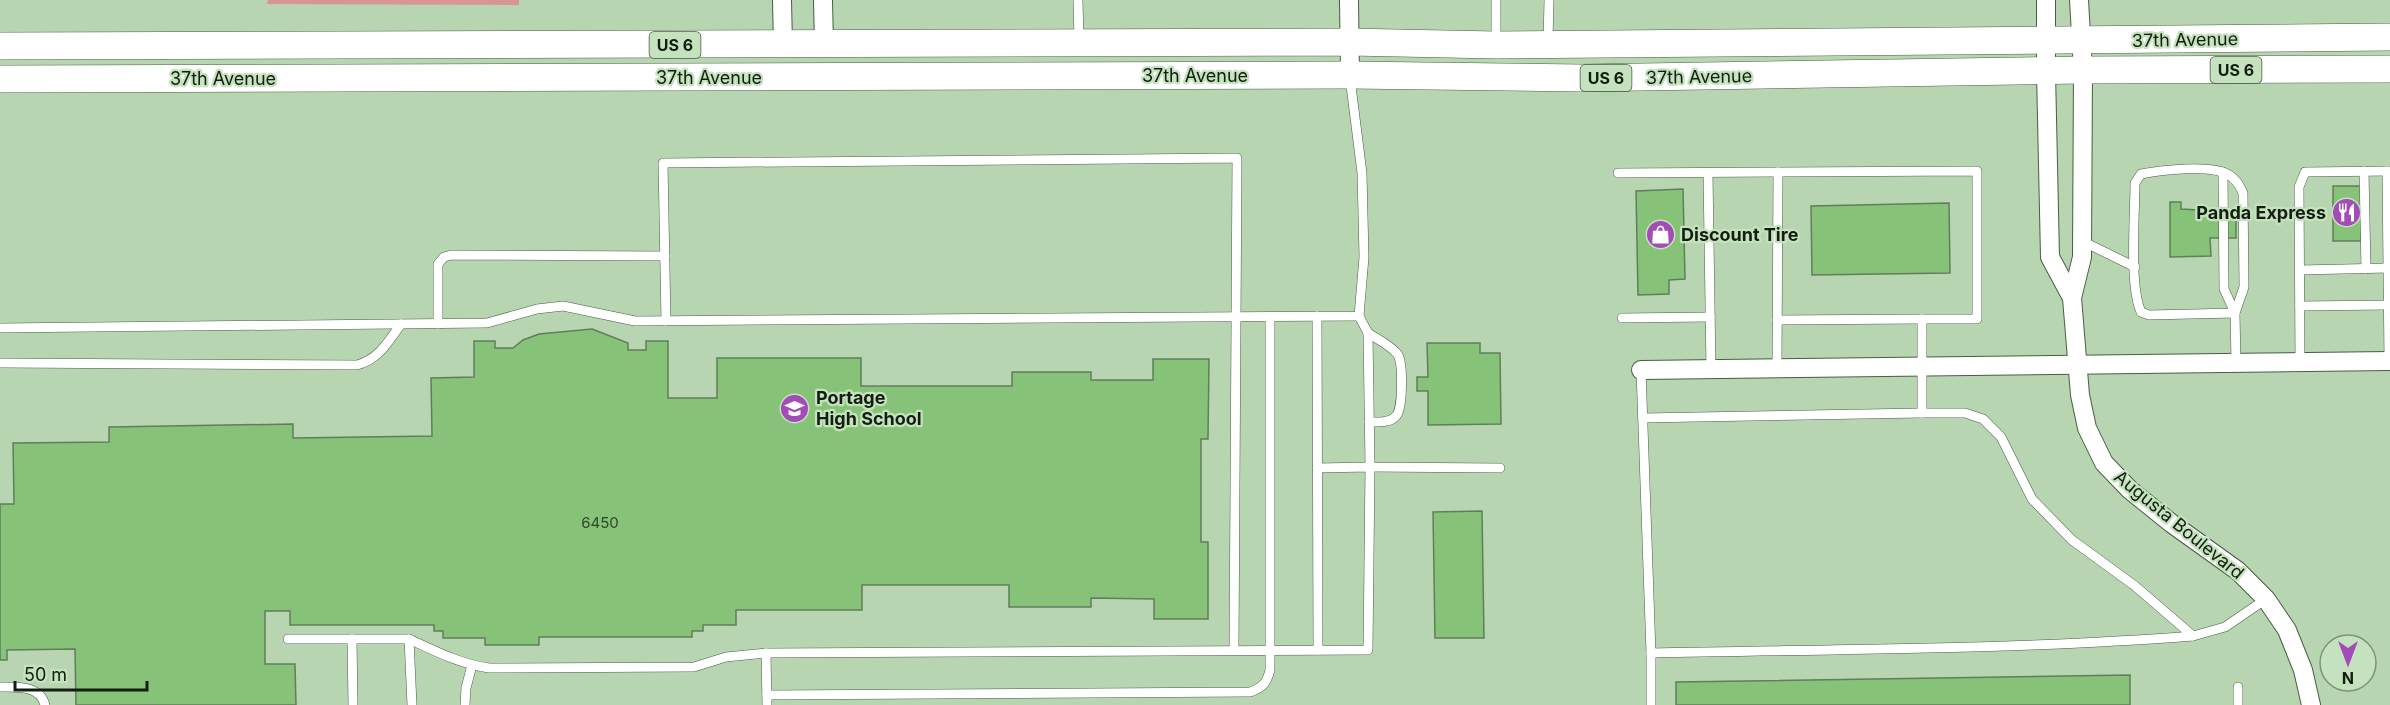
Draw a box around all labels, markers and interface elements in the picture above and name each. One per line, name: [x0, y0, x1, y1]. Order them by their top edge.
street label: 37th Avenue: [2132, 28, 2238, 51]
road number: US 6: [650, 32, 700, 58]
road number: US 6: [2210, 57, 2262, 83]
street label: 37th Avenue: [1142, 65, 1248, 86]
road number: US 6: [1580, 65, 1632, 91]
street label: 37th Avenue: [1646, 65, 1752, 88]
street label: 37th Avenue: [656, 67, 762, 88]
street label: 37th Avenue: [170, 68, 276, 89]
restaurant icon: Panda Express: [2331, 197, 2363, 229]
place label: Panda Express: [2196, 202, 2326, 223]
shop icon: Discount Tire: [1644, 219, 1676, 251]
place label: Discount Tire: [1681, 224, 1799, 245]
place label: Portage High School: [816, 387, 922, 429]
school or university icon: Portage High School: [779, 392, 811, 424]
street label: Augusta Boulevard: [2110, 466, 2248, 583]
house number: 6450: [581, 513, 619, 532]
north arrow: [2318, 633, 2378, 693]
scale bar: [15, 654, 147, 692]
text: 50 m: [24, 664, 67, 685]
text: N: [2342, 668, 2354, 688]

